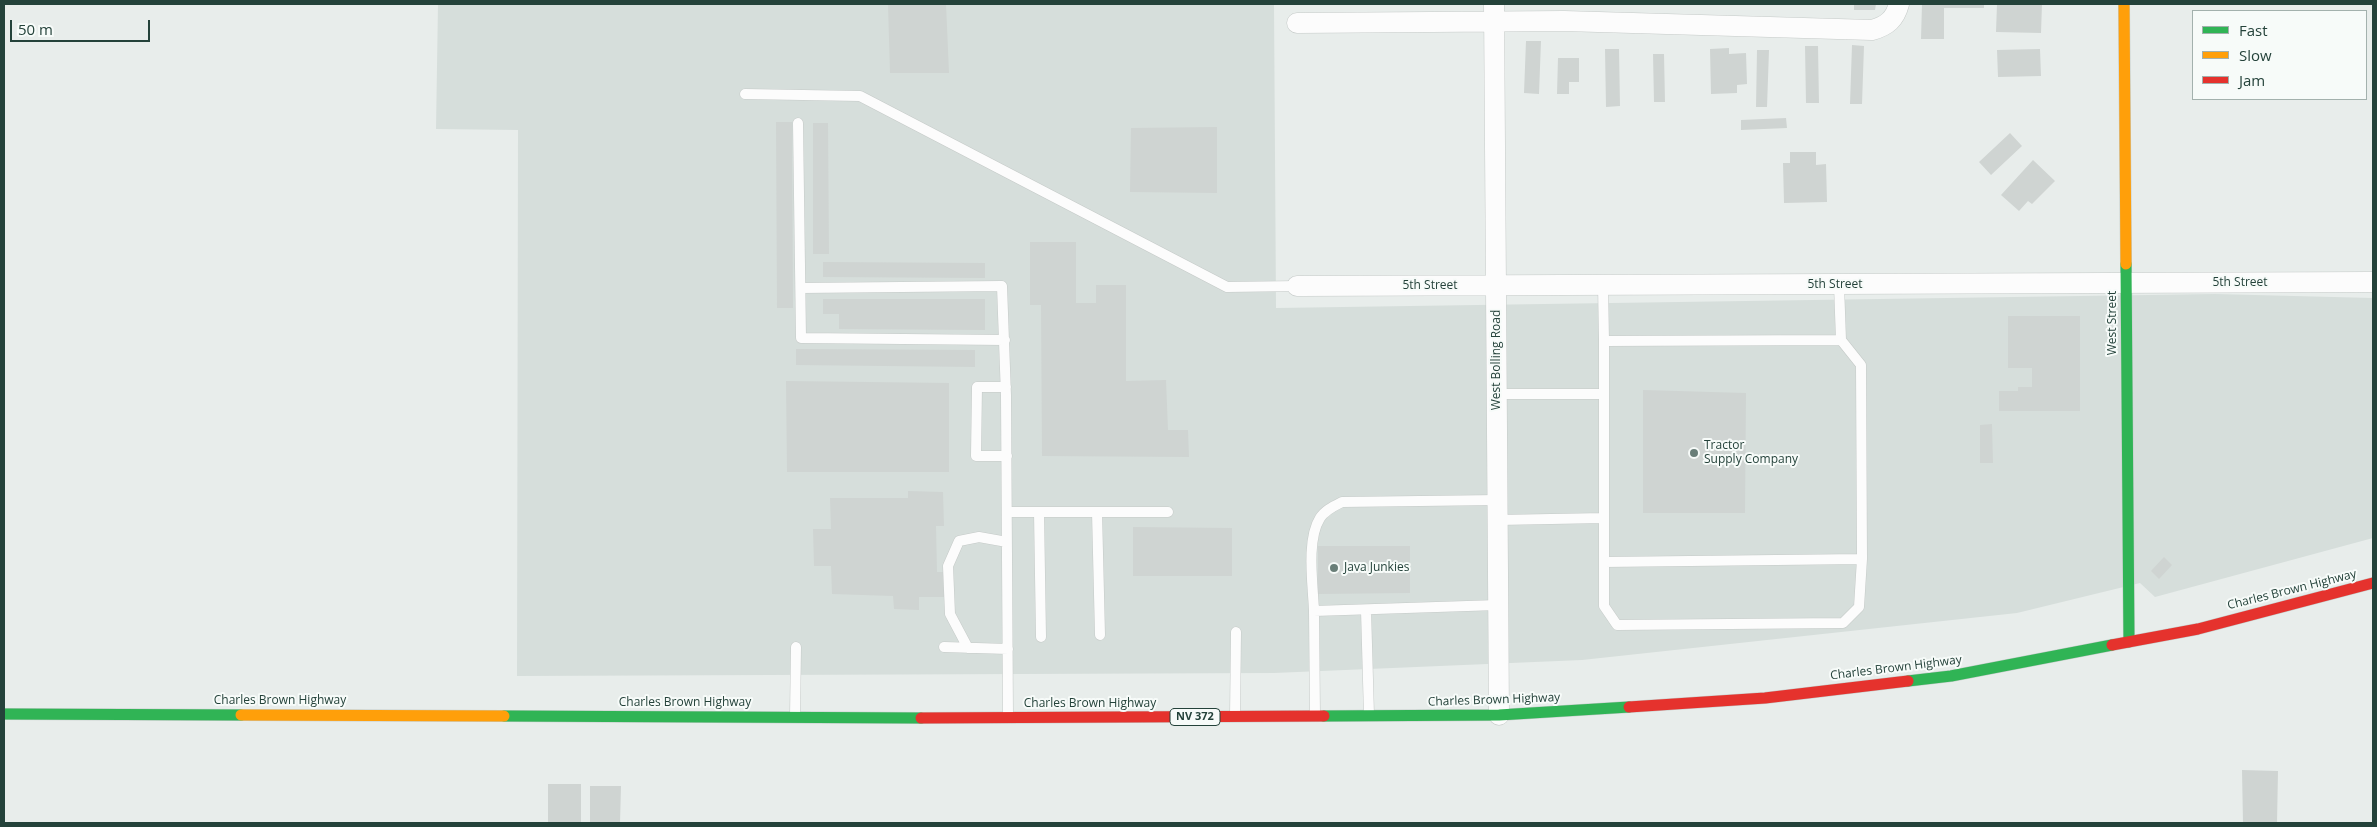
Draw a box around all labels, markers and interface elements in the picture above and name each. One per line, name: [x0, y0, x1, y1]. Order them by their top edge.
scale bar: [12, 10, 152, 42]
legend: [2192, 10, 2367, 100]
text: 50 m: [18, 19, 53, 39]
text: Fast: [2239, 20, 2268, 40]
text: Slow: [2239, 45, 2272, 65]
text: Jam: [2239, 70, 2265, 90]
street label: 5th Street: [2212, 276, 2268, 290]
street label: 5th Street: [1807, 278, 1863, 292]
street label: 5th Street: [1402, 279, 1458, 293]
street label: West Street: [2106, 291, 2120, 355]
street label: West Bolling Road: [1490, 310, 1504, 410]
place label: Tractor Supply Company: [1704, 439, 1798, 467]
marker: Tractor Supply Company: [1688, 447, 1700, 459]
place label: Java Junkies: [1344, 561, 1409, 575]
marker: Java Junkies: [1328, 562, 1340, 574]
street label: Charles Brown Highway: [2226, 567, 2358, 613]
street label: Charles Brown Highway: [1829, 653, 1963, 683]
street label: Charles Brown Highway: [1428, 690, 1560, 710]
street label: Charles Brown Highway: [214, 694, 346, 708]
street label: Charles Brown Highway: [619, 696, 751, 710]
street label: Charles Brown Highway: [1024, 697, 1156, 711]
road number: NV 372: [1170, 709, 1220, 726]

